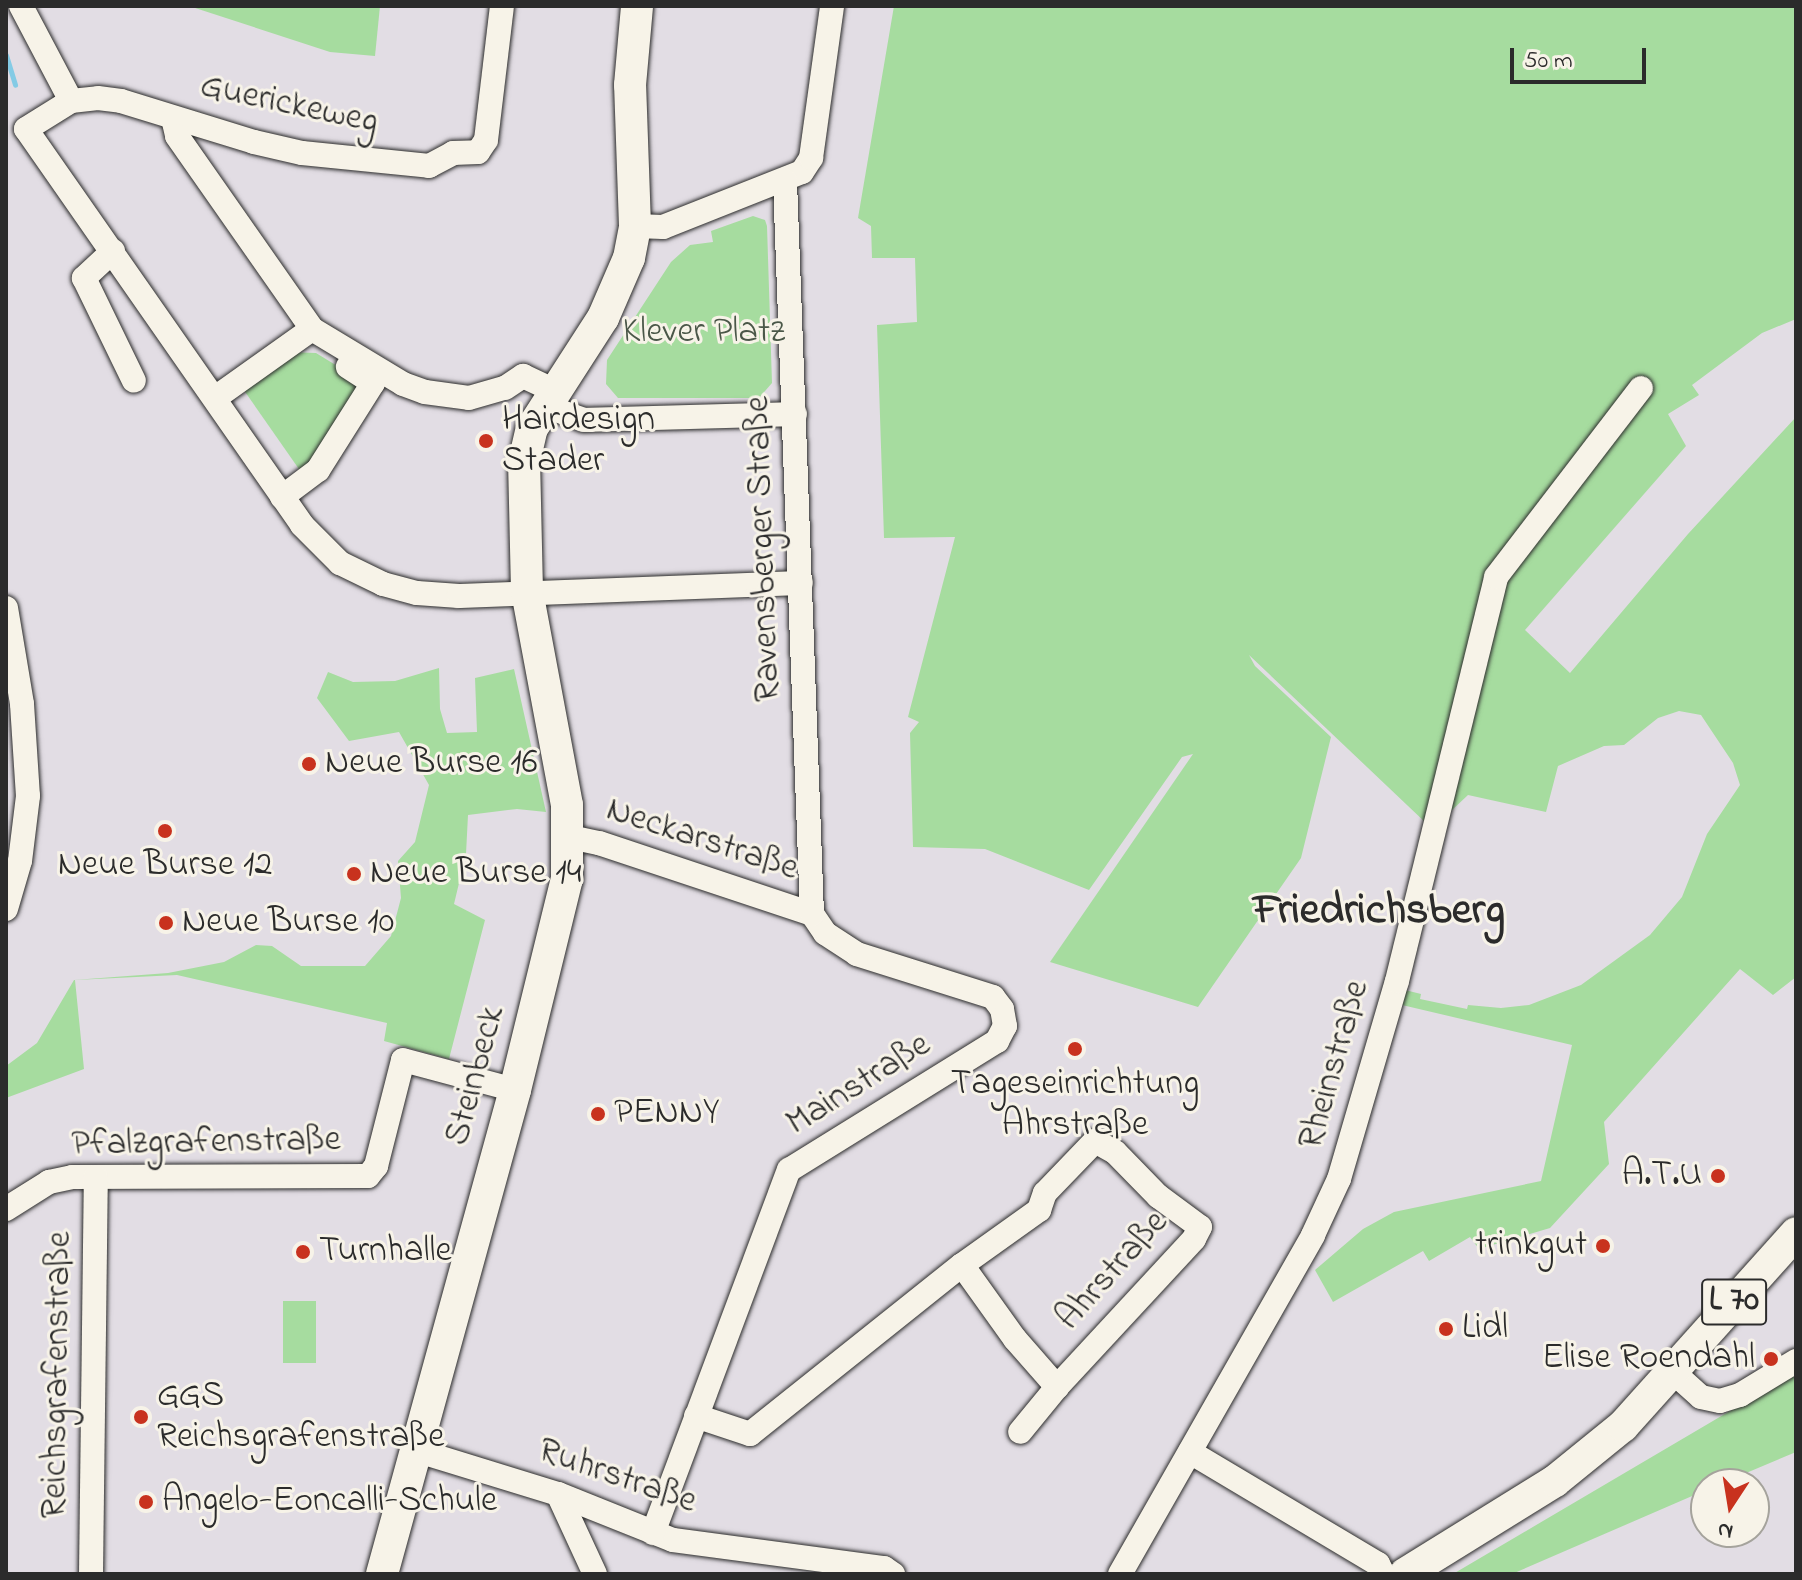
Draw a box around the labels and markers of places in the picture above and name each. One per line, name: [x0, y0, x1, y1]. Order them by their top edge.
place label: Hairdesign Stader: [502, 398, 655, 483]
marker: Hairdesign Stader: [477, 432, 495, 450]
place label: Neue Burse 16: [325, 742, 538, 786]
marker: Neue Burse 16: [300, 755, 318, 773]
marker: Neue Burse 12: [156, 822, 174, 840]
place label: Neue Burse 12: [58, 844, 272, 888]
place label: Neue Burse 14: [370, 852, 582, 896]
marker: Neue Burse 14: [345, 865, 363, 883]
place label: Neue Burse 10: [182, 901, 394, 945]
marker: Neue Burse 10: [157, 914, 175, 932]
marker: Tageseinrichtung Ahrstraße: [1066, 1040, 1084, 1058]
place label: Tageseinrichtung Ahrstraße: [951, 1062, 1199, 1147]
place label: PENNY: [614, 1092, 720, 1136]
marker: PENNY: [589, 1105, 607, 1123]
place label: A.T.U: [1622, 1154, 1702, 1198]
marker: A.T.U: [1709, 1167, 1727, 1185]
place label: trinkgut: [1475, 1224, 1587, 1268]
place label: Turnhalle: [319, 1230, 452, 1274]
marker: trinkgut: [1594, 1237, 1612, 1255]
marker: Turnhalle: [294, 1243, 312, 1261]
place label: Lidl: [1462, 1307, 1508, 1351]
marker: Lidl: [1437, 1320, 1455, 1338]
place label: Elise Roendahl: [1542, 1337, 1755, 1381]
marker: Elise Roendahl: [1762, 1350, 1780, 1368]
place label: GGS Reichsgrafenstraße: [157, 1374, 444, 1459]
marker: GGS Reichsgrafenstraße: [132, 1408, 150, 1426]
place label: Angelo-Eoncalli-Schule: [162, 1480, 497, 1524]
marker: Angelo-Eoncalli-Schule: [137, 1493, 155, 1511]

